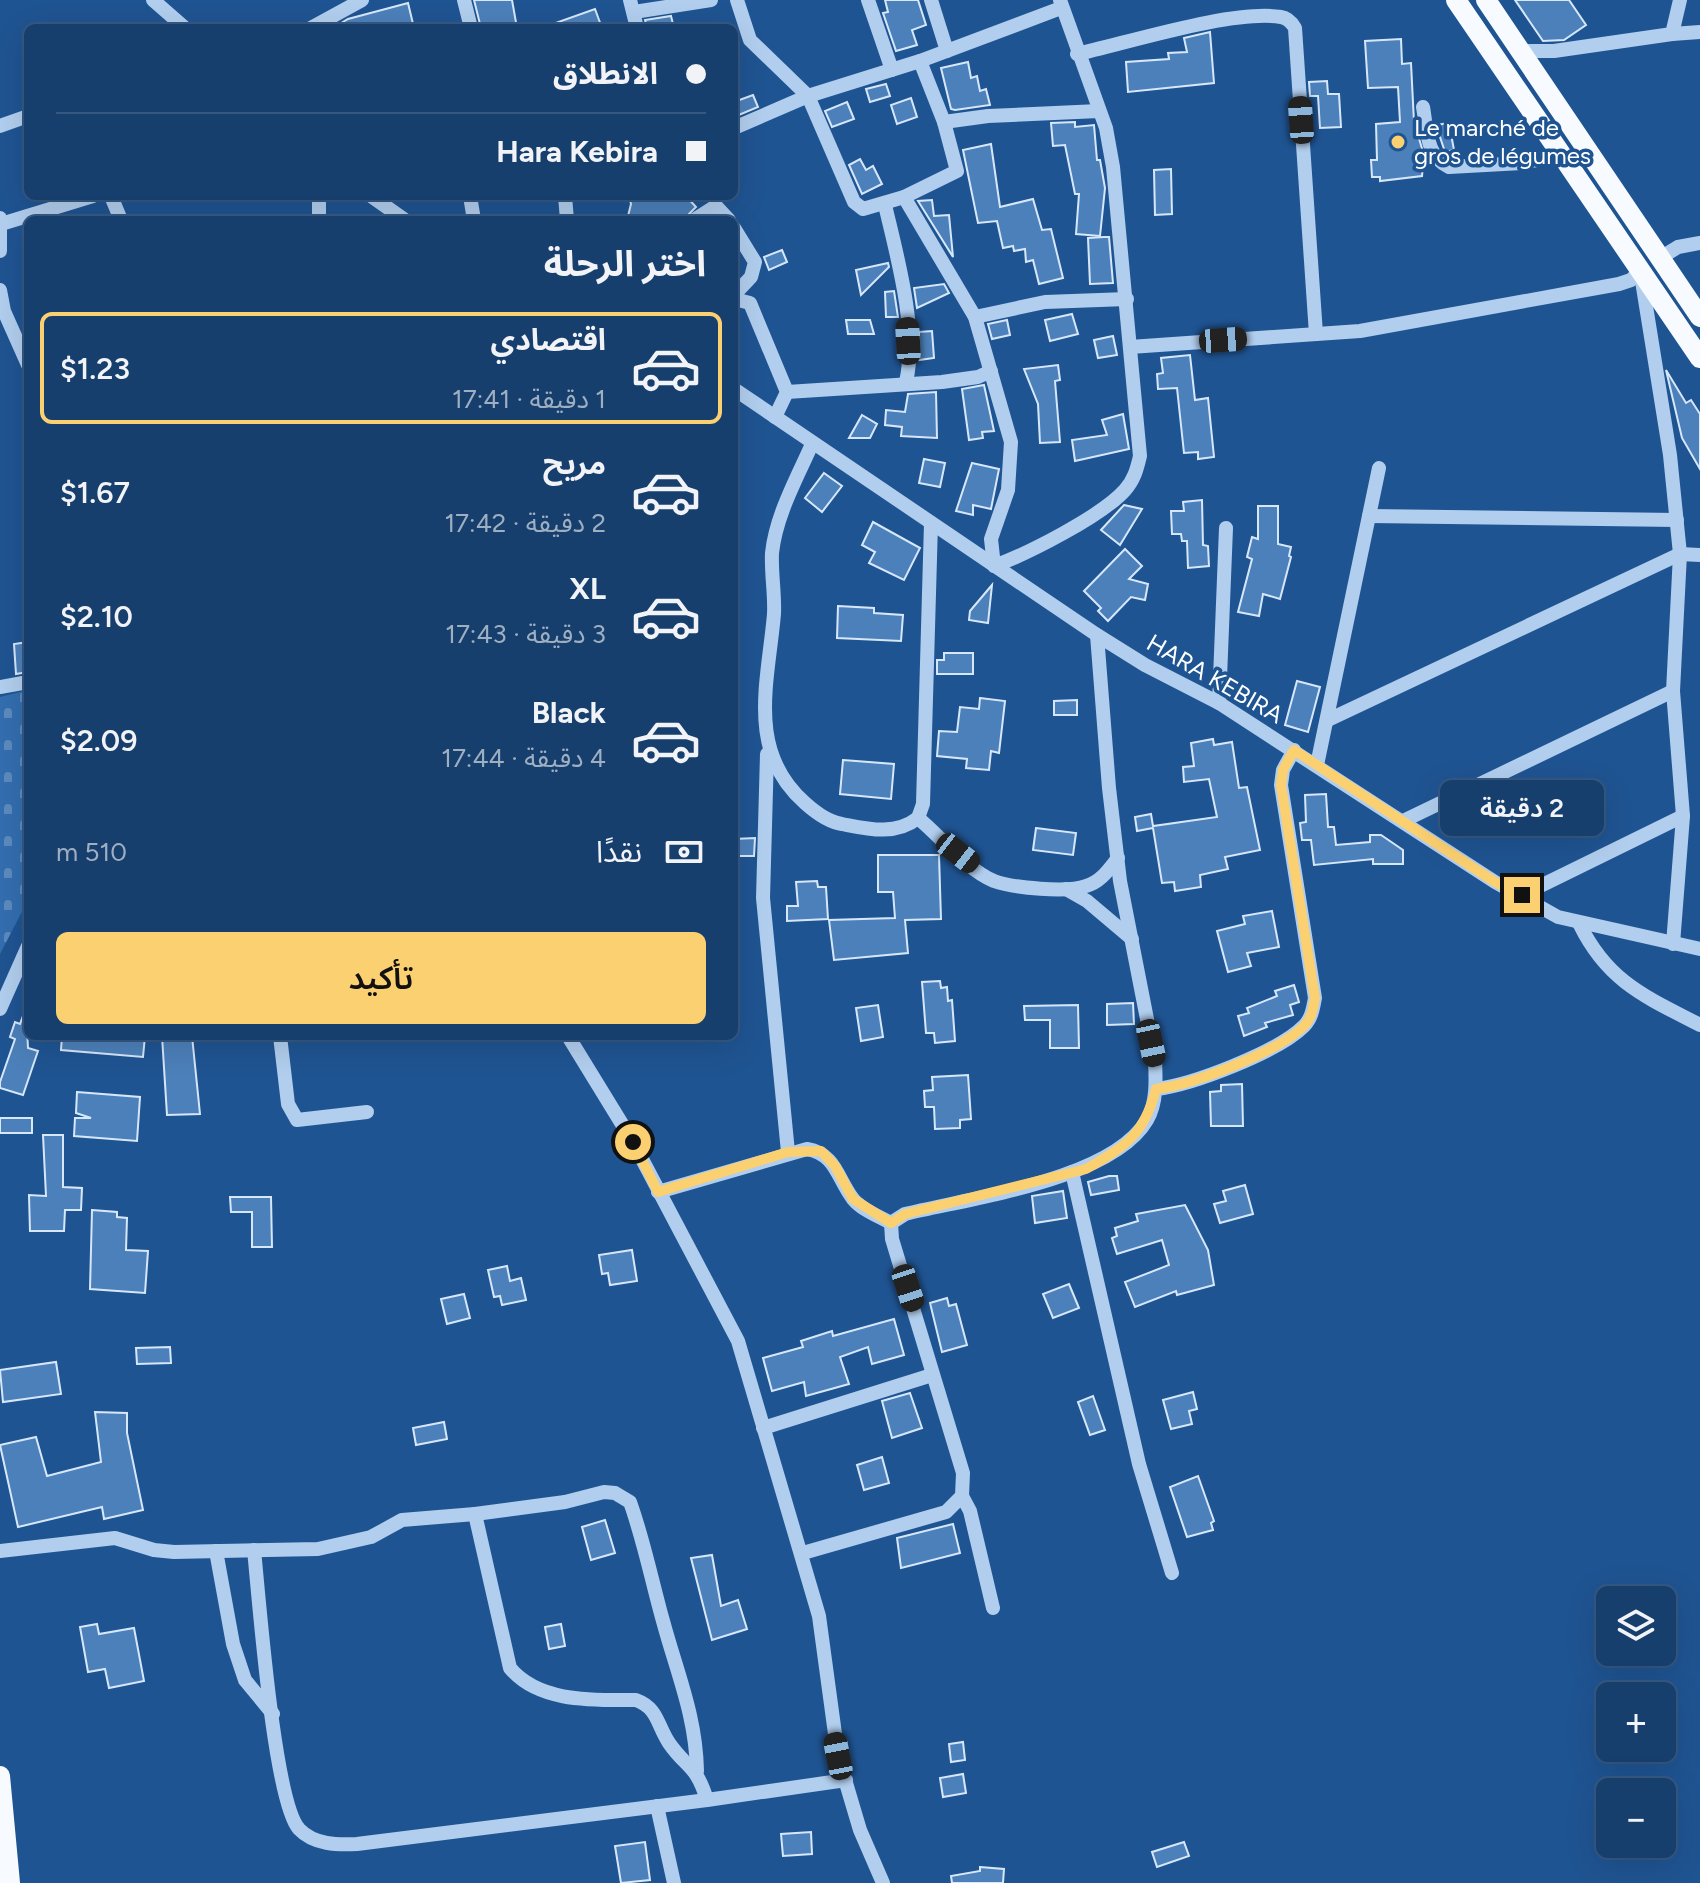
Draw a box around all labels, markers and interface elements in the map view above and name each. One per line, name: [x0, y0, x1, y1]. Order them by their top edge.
text: الانطلاق: [553, 55, 658, 92]
car: [1287, 95, 1315, 145]
place label: Le marché de gros de légumes: [1414, 113, 1591, 170]
text: Hara Kebira: [496, 133, 658, 170]
marker: Le marché de gros de légumes: [1389, 133, 1407, 151]
text: اختر الرحلة: [544, 242, 706, 285]
car: [895, 316, 921, 366]
text: اقتصادي: [491, 321, 606, 358]
car: [1198, 326, 1248, 354]
icon: car: [630, 332, 702, 404]
text: $1.23: [60, 350, 130, 387]
text: 1 دقيقة · 17:41: [452, 383, 606, 415]
text: مريح: [543, 445, 606, 482]
icon: car: [630, 456, 702, 528]
text: $1.67: [60, 474, 130, 511]
text: 2 دقيقة · 17:42: [444, 507, 606, 539]
text: XL: [570, 570, 606, 607]
icon: car: [630, 580, 702, 652]
text: $2.10: [60, 598, 133, 635]
text: 3 دقيقة · 17:43: [445, 618, 606, 650]
street label: HARA KEBIRA: [1142, 628, 1289, 730]
text: Black: [532, 694, 606, 731]
icon: car: [630, 704, 702, 776]
text: $2.09: [60, 722, 137, 759]
text: 4 دقيقة · 17:44: [441, 742, 606, 774]
callout: 2 دقيقة: [1440, 779, 1604, 835]
text: 2 دقيقة: [1480, 792, 1564, 824]
car: [932, 829, 984, 877]
icon: cash: [662, 830, 706, 874]
text: نقدًا: [596, 833, 642, 870]
text: 510 m: [56, 836, 127, 868]
route end: [1504, 877, 1540, 913]
button: تأكيد: [56, 932, 706, 1024]
car: [1134, 1017, 1168, 1069]
route start: [615, 1124, 651, 1160]
car: [889, 1261, 927, 1315]
map controls: [1596, 1586, 1676, 1858]
button: layers: [1596, 1586, 1676, 1666]
button: +: [1596, 1682, 1676, 1762]
car: [822, 1730, 854, 1782]
button: −: [1596, 1778, 1676, 1858]

